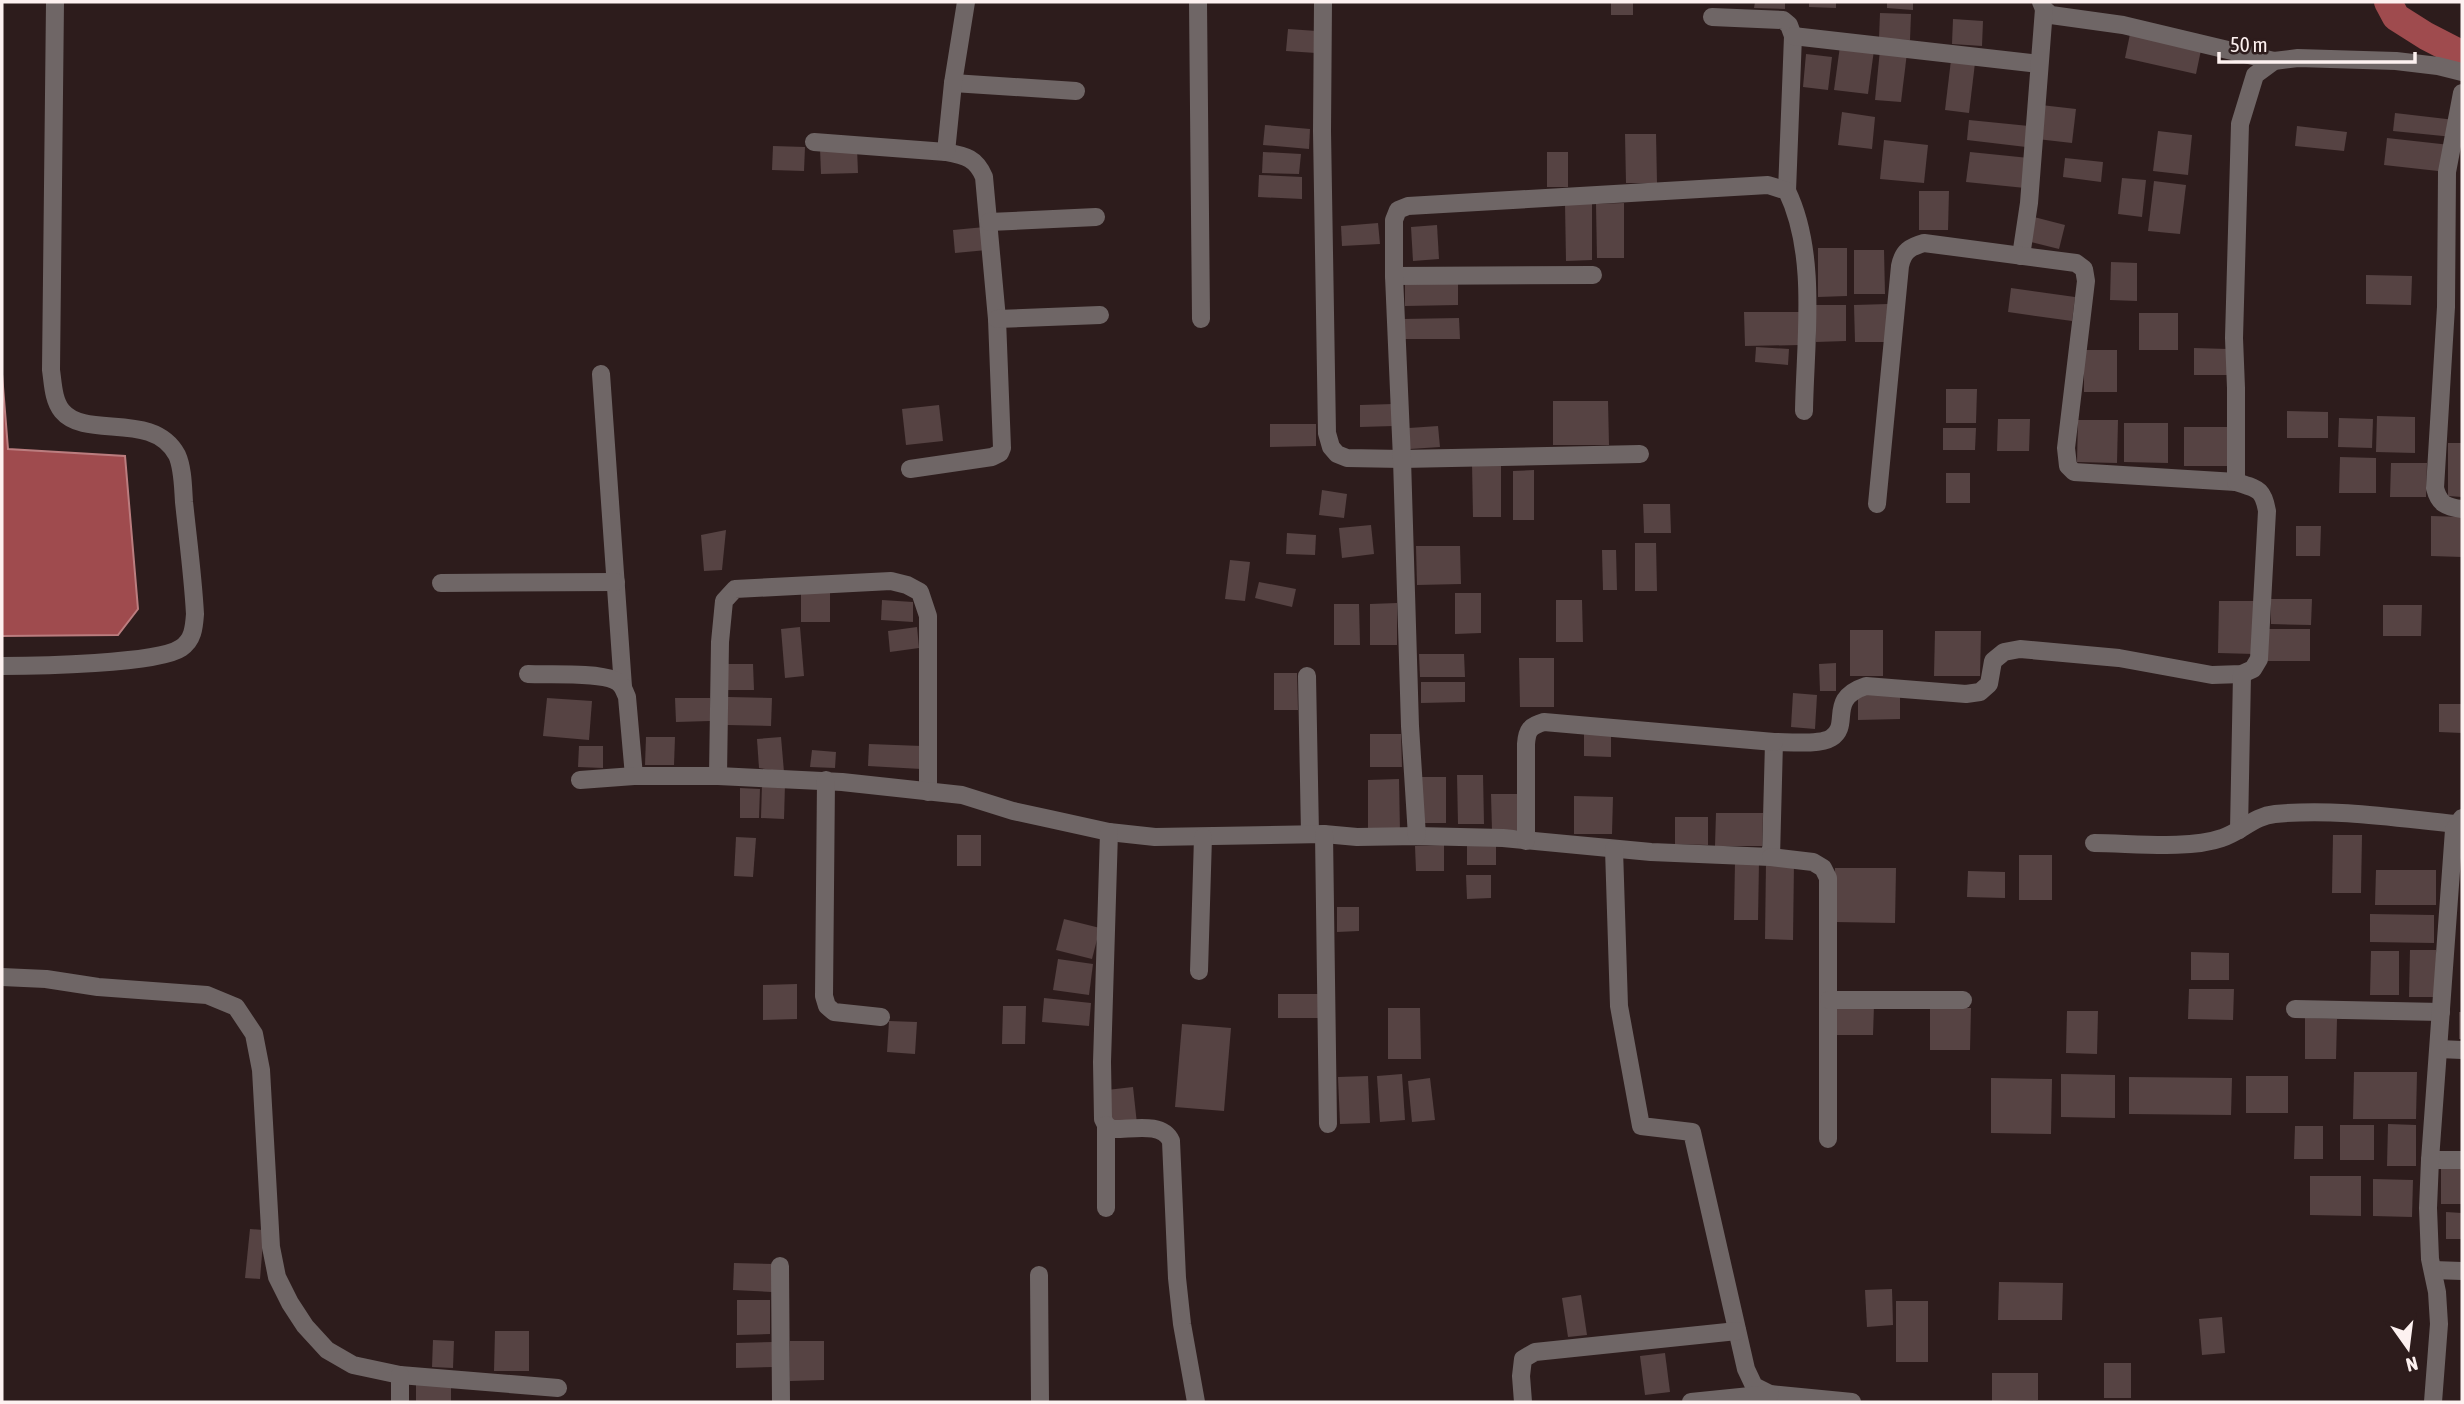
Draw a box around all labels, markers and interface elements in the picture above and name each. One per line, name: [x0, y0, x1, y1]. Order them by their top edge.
scale bar: [2219, 21, 2415, 65]
text: 50 m: [2230, 32, 2268, 56]
north arrow: [2373, 1313, 2443, 1383]
text: N: [2404, 1352, 2420, 1377]

